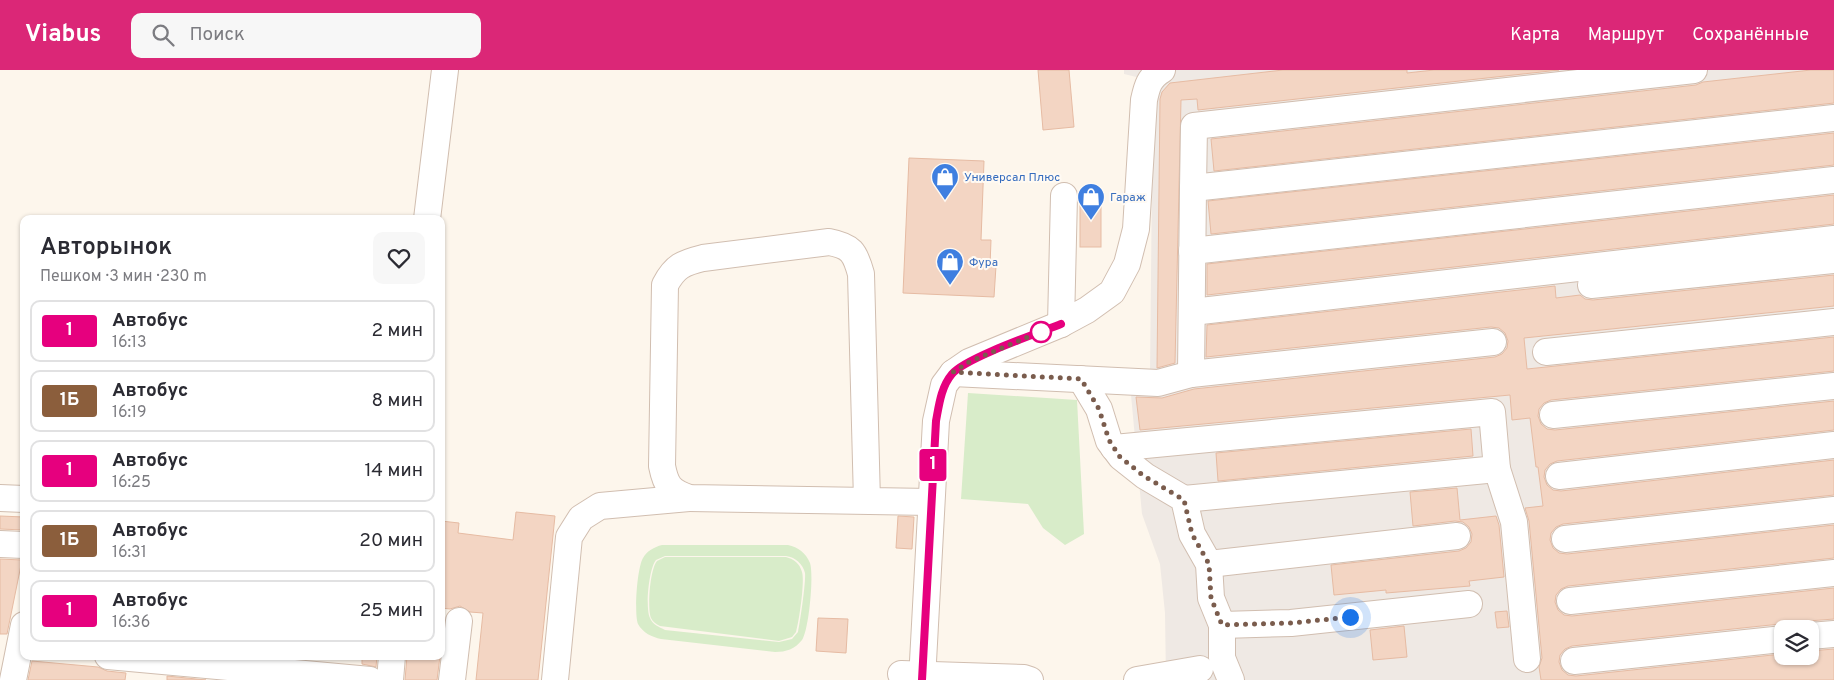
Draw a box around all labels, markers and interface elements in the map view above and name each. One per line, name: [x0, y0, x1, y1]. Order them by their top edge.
search box: [131, 13, 481, 58]
text: Viabus: [25, 20, 101, 50]
icon: search: [149, 21, 177, 49]
text: Поиск: [189, 23, 245, 47]
text: Карта: [1510, 24, 1560, 47]
text: Маршрут: [1588, 24, 1664, 47]
text: Сохранённые: [1692, 24, 1809, 47]
shop icon: Универсал Плюс: [930, 162, 960, 201]
place label: Универсал Плюс: [964, 170, 1060, 186]
shop icon: Гараж: [1076, 182, 1106, 221]
place label: Гараж: [1110, 190, 1146, 206]
button: heart: [373, 232, 425, 284]
text: Авторынок: [40, 233, 172, 263]
shop icon: Фура: [935, 247, 965, 286]
place label: Фура: [969, 255, 998, 271]
text: Пешком · 3 мин · 230 m: [40, 267, 207, 287]
text: Автобус: [112, 309, 188, 333]
text: 1: [66, 319, 73, 342]
text: 2 мин: [371, 319, 423, 343]
unlabelled marker: [1030, 321, 1052, 343]
text: 16:13: [112, 333, 147, 353]
text: Автобус: [112, 379, 188, 403]
text: 1Б: [60, 389, 79, 412]
text: 8 мин: [371, 389, 423, 413]
text: 16:19: [112, 403, 147, 423]
text: Автобус: [112, 449, 188, 473]
line badge: 1: [917, 449, 949, 481]
text: 1: [929, 453, 937, 476]
text: 1: [66, 459, 73, 482]
text: 14 мин: [365, 459, 423, 483]
text: 16:25: [112, 473, 151, 493]
text: Автобус: [112, 519, 188, 543]
text: 1Б: [60, 529, 79, 552]
text: 20 мин: [359, 529, 423, 553]
text: 16:31: [112, 543, 147, 563]
text: Автобус: [112, 589, 188, 613]
text: 1: [66, 599, 73, 622]
text: 25 мин: [360, 599, 423, 623]
your location: [1338, 605, 1363, 630]
text: 16:36: [112, 613, 150, 633]
map controls: [1774, 620, 1819, 665]
button: layers: [1774, 620, 1819, 665]

